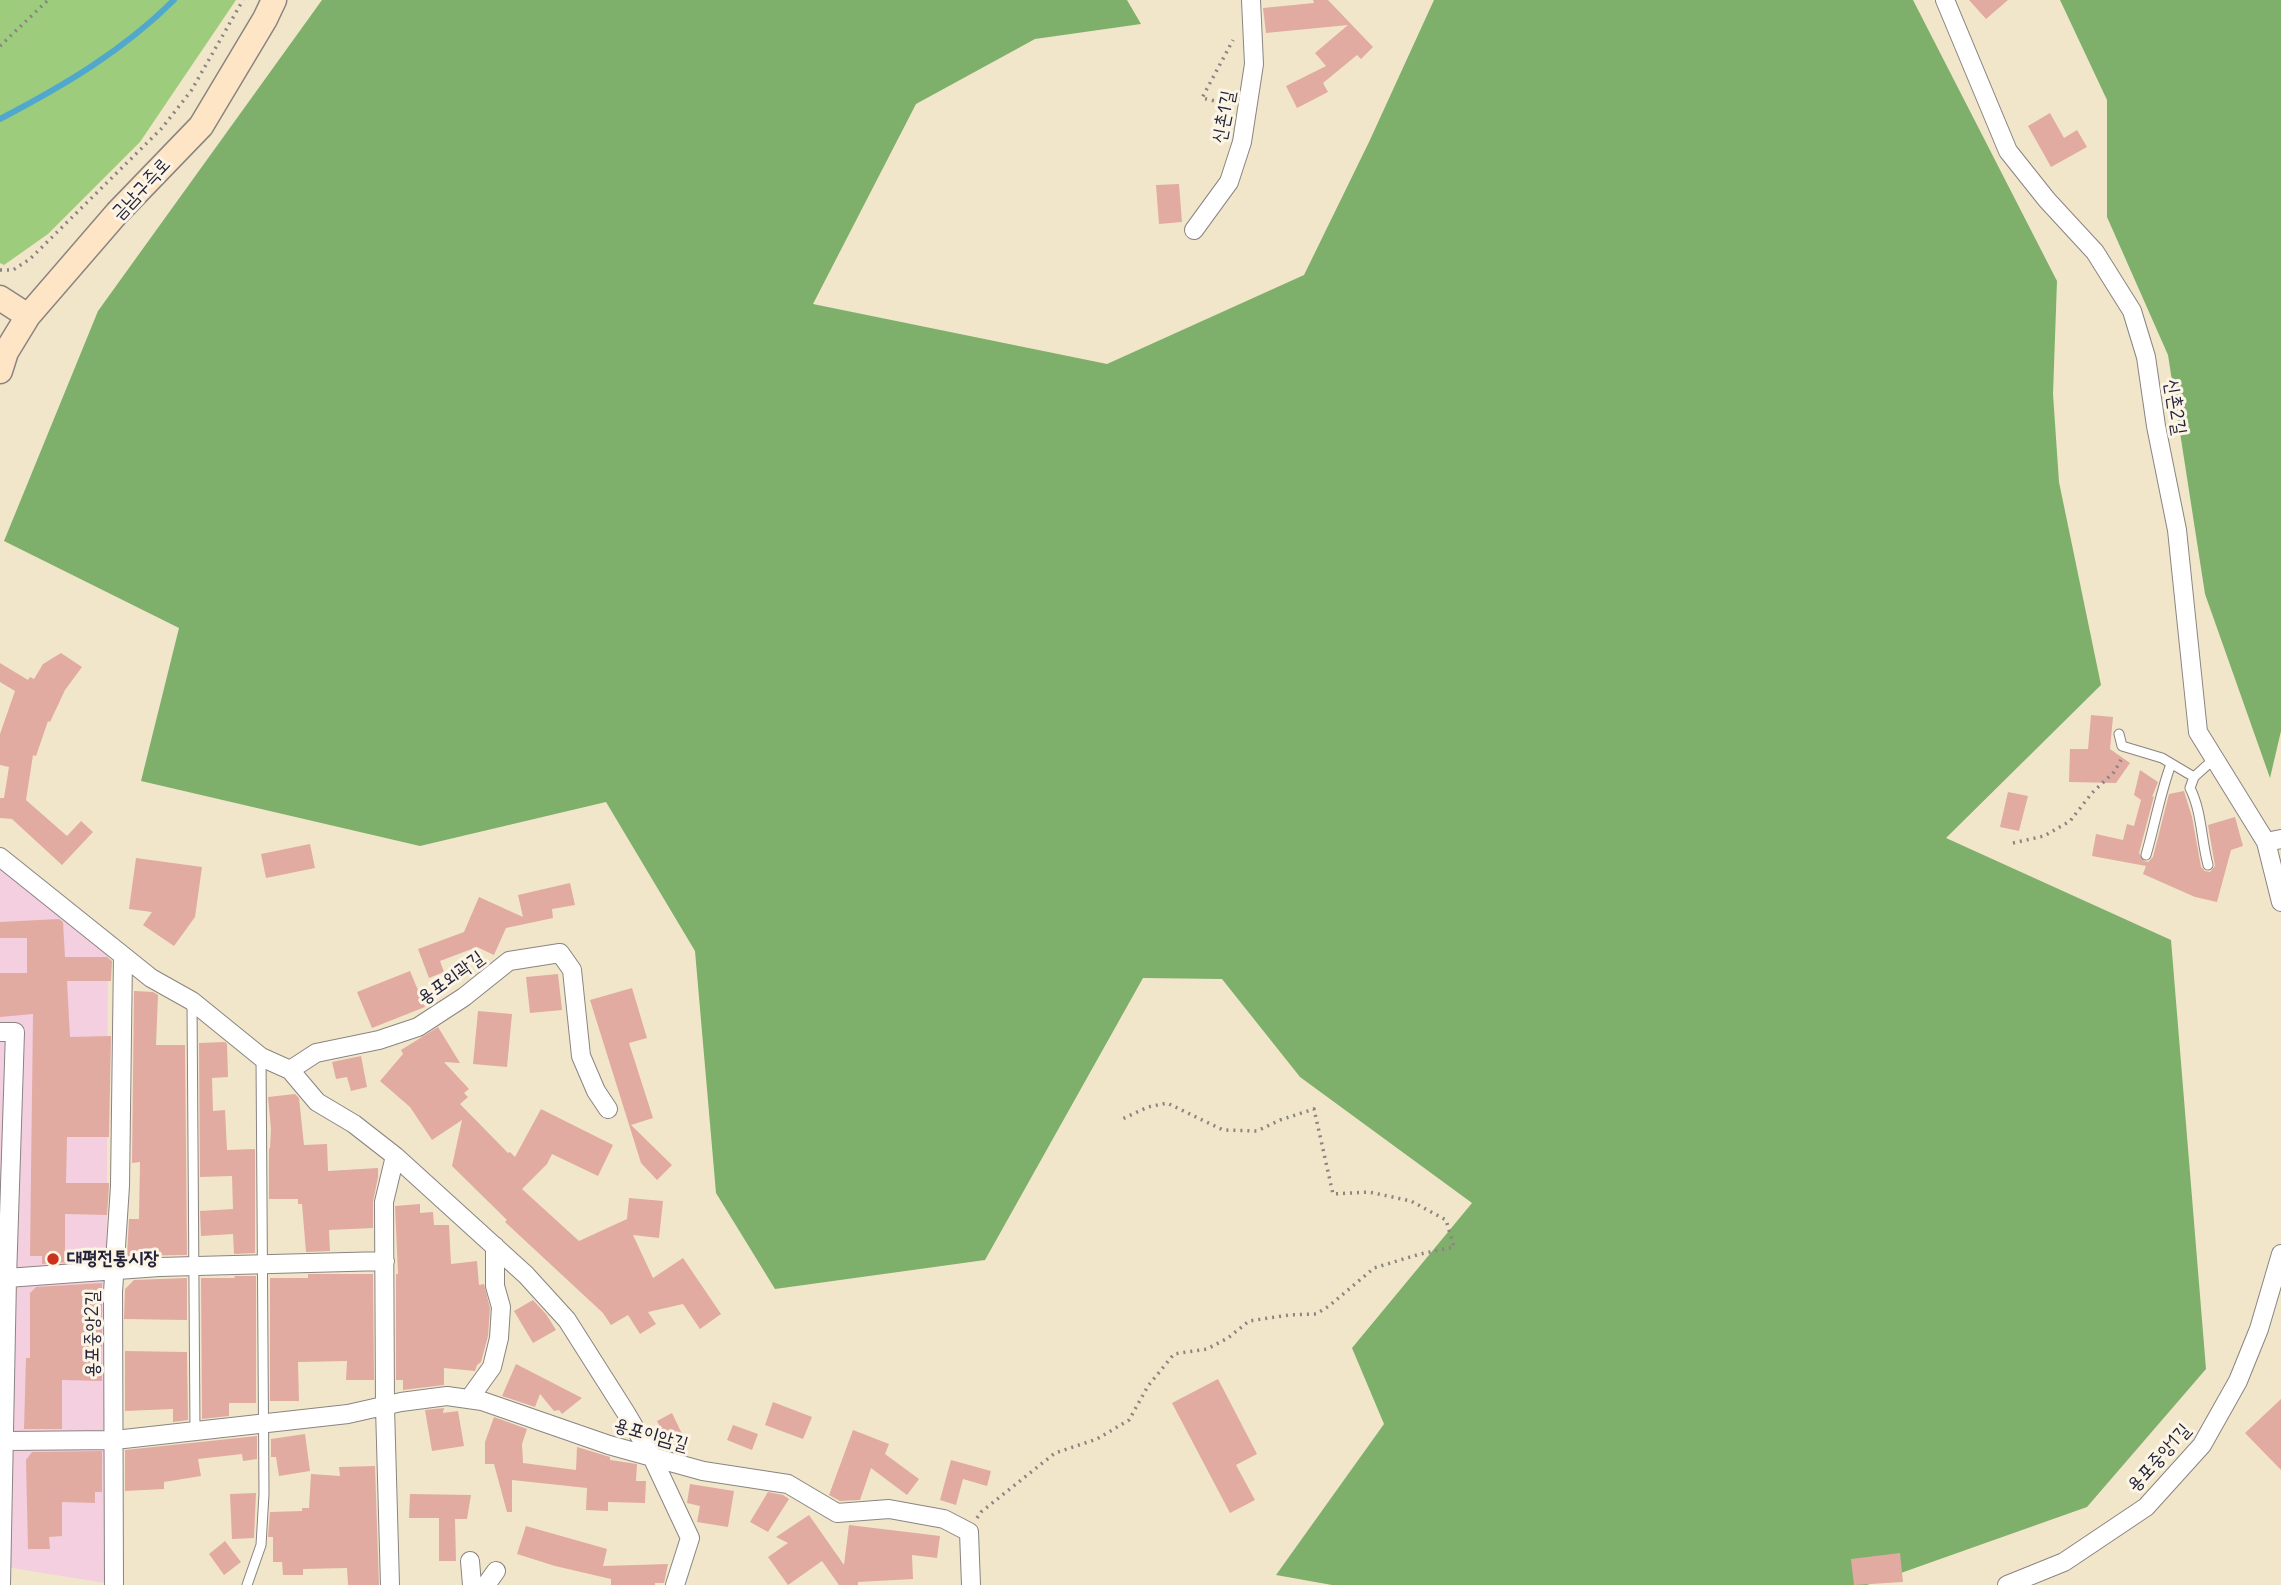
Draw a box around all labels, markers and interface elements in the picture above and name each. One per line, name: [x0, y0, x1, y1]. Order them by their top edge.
street label: 신촌1길: [1208, 89, 1240, 145]
street label: 금남구즉로: [107, 153, 175, 225]
street label: 신촌2길: [2159, 377, 2191, 437]
street label: 용포외곽길: [413, 946, 489, 1010]
place label: 대평전통시장: [67, 1248, 159, 1270]
marker: 대평전통시장: [45, 1251, 61, 1267]
street label: 용포중앙2길: [82, 1291, 104, 1377]
street label: 용포이암길: [611, 1414, 691, 1456]
street label: 용포중앙1길: [2122, 1419, 2196, 1497]

